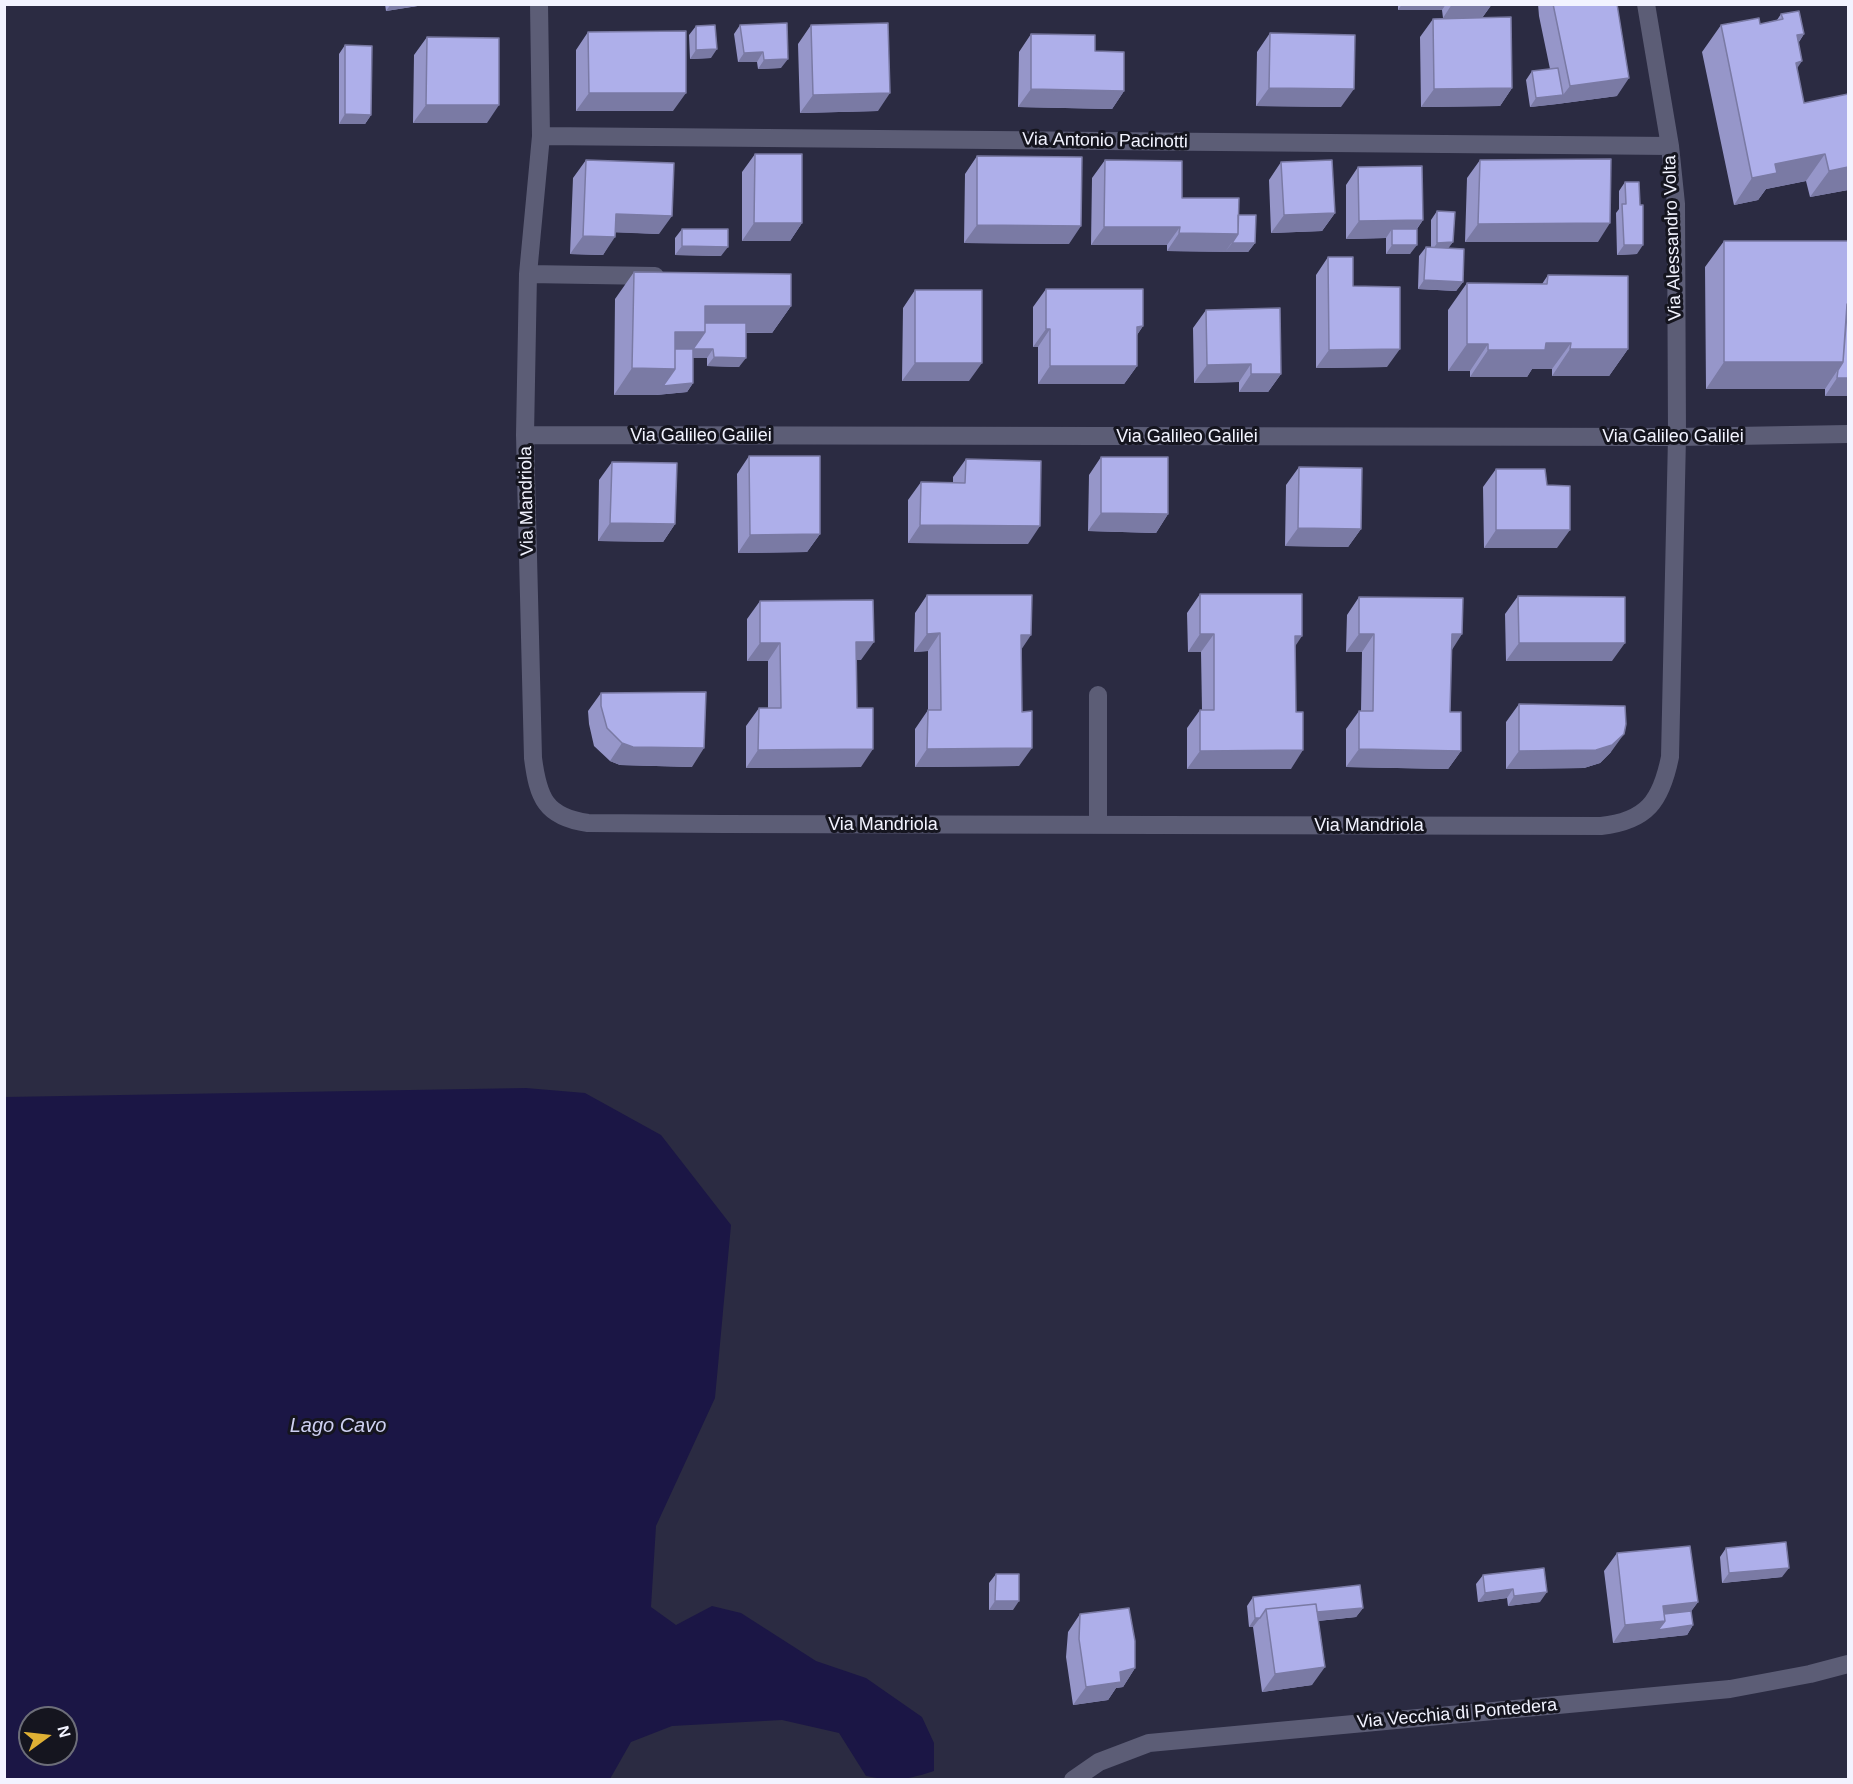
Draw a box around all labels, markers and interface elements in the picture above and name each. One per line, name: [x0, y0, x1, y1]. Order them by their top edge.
street label: Via Antonio Pacinotti: [1022, 129, 1188, 153]
street label: Via Alessandro Volta: [1659, 155, 1687, 321]
street label: Via Galileo Galilei: [630, 425, 772, 447]
street label: Via Galileo Galilei: [1116, 426, 1258, 448]
street label: Via Galileo Galilei: [1602, 426, 1744, 448]
street label: Via Mandriola: [515, 446, 539, 556]
street label: Via Mandriola: [828, 814, 938, 836]
street label: Via Mandriola: [1314, 815, 1424, 837]
water label: Lago Cavo: [290, 1414, 386, 1438]
street label: Via Vecchia di Pontedera: [1356, 1694, 1558, 1734]
north arrow: [18, 1706, 78, 1766]
text: N: [54, 1724, 74, 1740]

